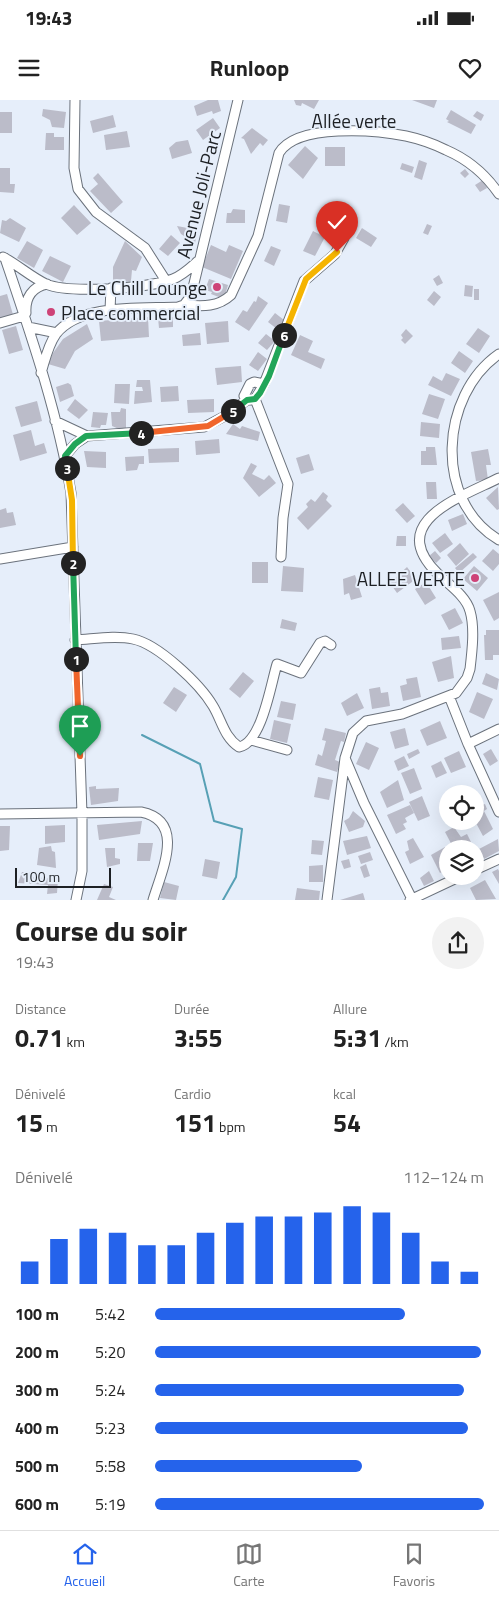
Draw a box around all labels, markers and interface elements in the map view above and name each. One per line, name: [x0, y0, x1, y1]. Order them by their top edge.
text: 19:43: [25, 3, 72, 32]
text: Runloop: [210, 51, 289, 85]
icon: menu: [15, 54, 43, 82]
icon: heart: [456, 54, 484, 82]
street label: Allée verte: [312, 106, 396, 135]
street label: Avenue Joli-Parc: [168, 127, 228, 261]
pin: [316, 201, 358, 252]
icon: check: [323, 208, 351, 236]
place label: Le Chill Lounge: [88, 273, 207, 302]
marker: Le Chill Lounge: [211, 281, 223, 293]
place label: Place commercial: [61, 298, 200, 327]
marker: Place commercial: [45, 306, 57, 318]
pin: 6: [272, 322, 296, 348]
text: 6: [281, 325, 288, 346]
pin: 5: [220, 398, 246, 424]
text: 5: [230, 401, 237, 422]
pin: 4: [128, 420, 154, 446]
text: 4: [138, 423, 145, 444]
pin: 3: [54, 456, 80, 480]
text: 3: [64, 458, 71, 479]
pin: 2: [60, 550, 86, 576]
text: 2: [70, 553, 77, 574]
place label: ALLEE VERTE: [357, 564, 465, 593]
marker: ALLEE VERTE: [469, 572, 481, 584]
pin: 1: [64, 646, 88, 672]
text: 1: [73, 649, 80, 670]
pin: [59, 705, 101, 756]
icon: arrive: [66, 712, 94, 740]
map controls: [439, 785, 484, 885]
button: locate: [439, 785, 484, 830]
button: layers: [439, 840, 484, 885]
scale bar: [15, 865, 111, 888]
text: 100 m: [22, 866, 60, 887]
text: Course du soir: [15, 909, 187, 952]
button: share: [432, 917, 484, 969]
text: 19:43: [15, 950, 54, 974]
text: Distance: [15, 998, 66, 1019]
text: Durée: [174, 998, 209, 1019]
text: Allure: [333, 998, 367, 1019]
text: 0.71: [15, 1019, 63, 1057]
text: 3:55: [174, 1019, 222, 1057]
text: 5:31: [333, 1019, 381, 1057]
text: km: [63, 1031, 85, 1052]
text: /km: [381, 1031, 409, 1052]
text: Dénivelé: [15, 1083, 66, 1104]
text: Cardio: [174, 1083, 211, 1104]
text: kcal: [333, 1083, 356, 1104]
text: 15: [15, 1104, 43, 1142]
text: 151: [174, 1104, 216, 1142]
text: 54: [333, 1104, 361, 1142]
text: m: [43, 1116, 58, 1137]
text: bpm: [216, 1116, 246, 1137]
text: Dénivelé: [15, 1165, 73, 1189]
text: 112–124 m: [403, 1165, 484, 1189]
text: 100 m: [15, 1302, 59, 1326]
text: 5:42: [95, 1302, 125, 1326]
text: 200 m: [15, 1340, 59, 1364]
text: 5:20: [95, 1340, 125, 1364]
text: 300 m: [15, 1378, 59, 1402]
text: 5:24: [95, 1378, 125, 1402]
text: 400 m: [15, 1416, 59, 1440]
text: 5:23: [95, 1416, 125, 1440]
text: 500 m: [15, 1454, 59, 1478]
text: 5:58: [95, 1454, 125, 1478]
text: 600 m: [15, 1492, 59, 1516]
text: 5:19: [95, 1492, 125, 1516]
tab: Accueil: [64, 1540, 105, 1591]
tab: Carte: [233, 1540, 265, 1591]
tab: Favoris: [393, 1540, 435, 1591]

